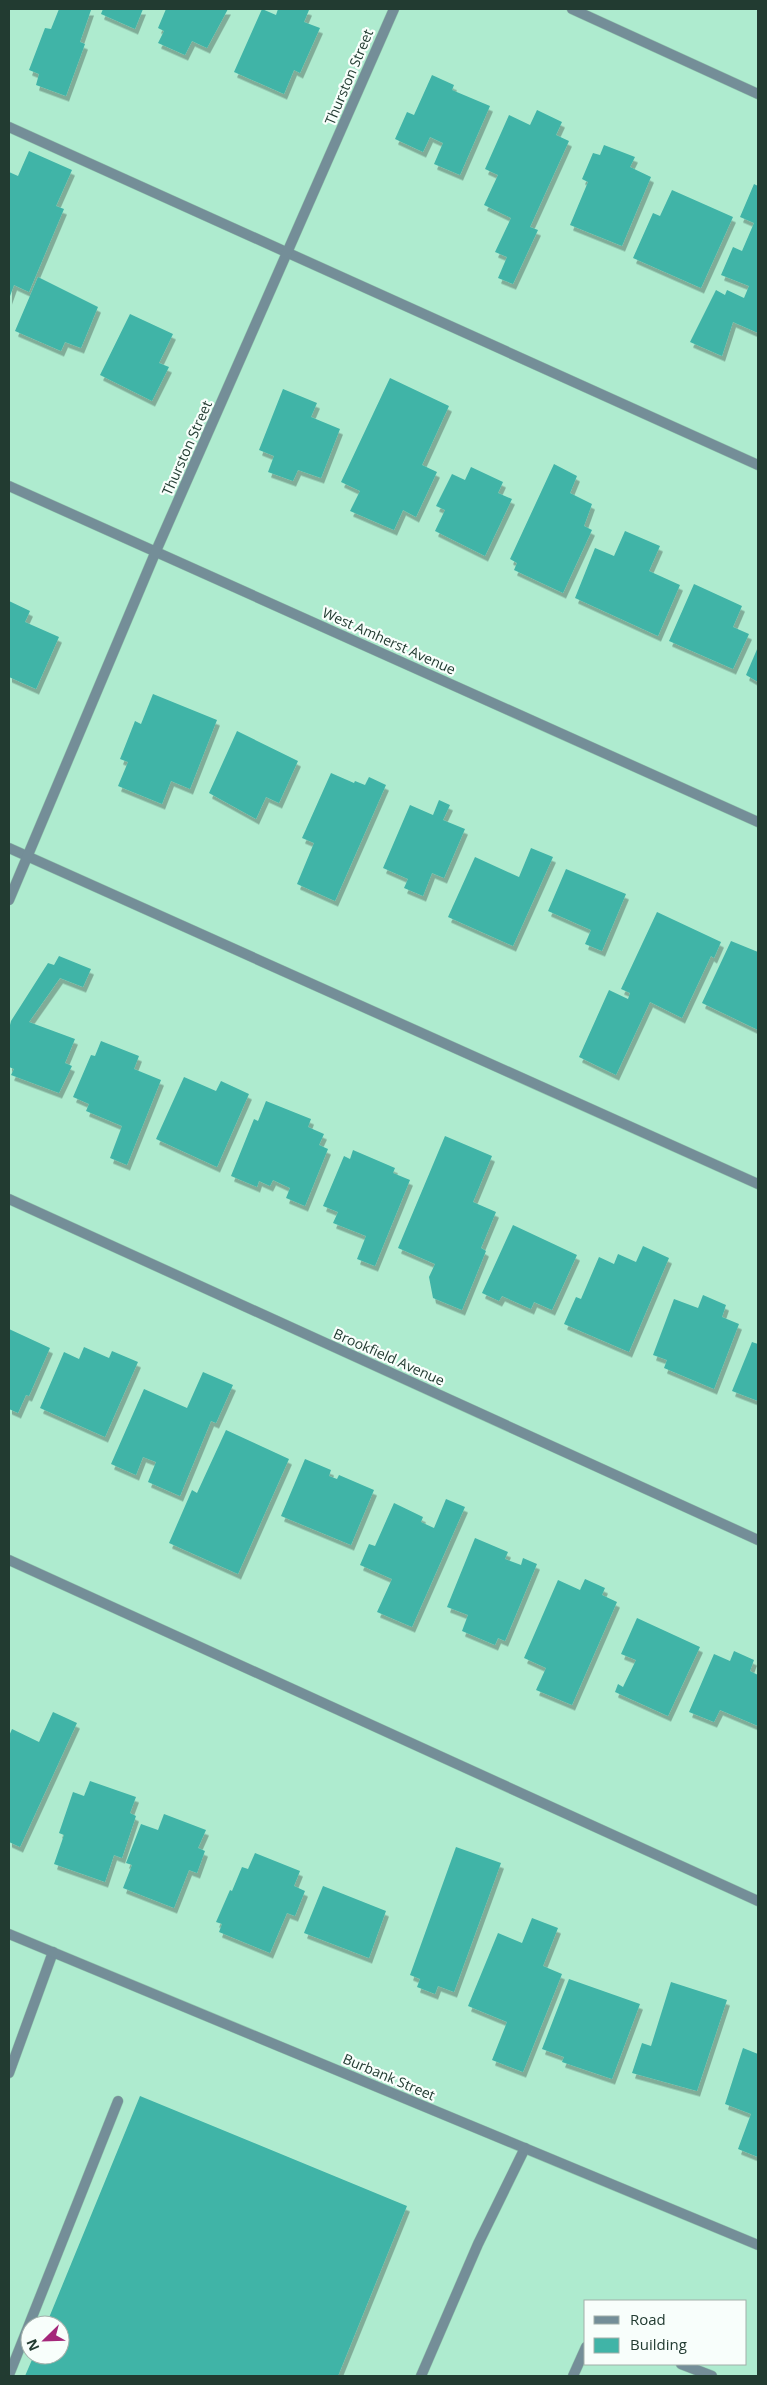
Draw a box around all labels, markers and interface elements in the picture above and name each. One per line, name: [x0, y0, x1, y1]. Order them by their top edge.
street label: Thurston Street: [320, 26, 377, 127]
street label: Thurston Street: [157, 397, 216, 498]
street label: West Amherst Avenue: [320, 603, 459, 679]
street label: Brookfield Avenue: [331, 1324, 448, 1390]
street label: Burbank Street: [340, 2049, 438, 2105]
legend: [584, 2300, 747, 2365]
text: Road: [630, 2309, 666, 2329]
north arrow: [20, 2315, 70, 2365]
text: Building: [630, 2334, 687, 2354]
text: N: [22, 2336, 44, 2354]

